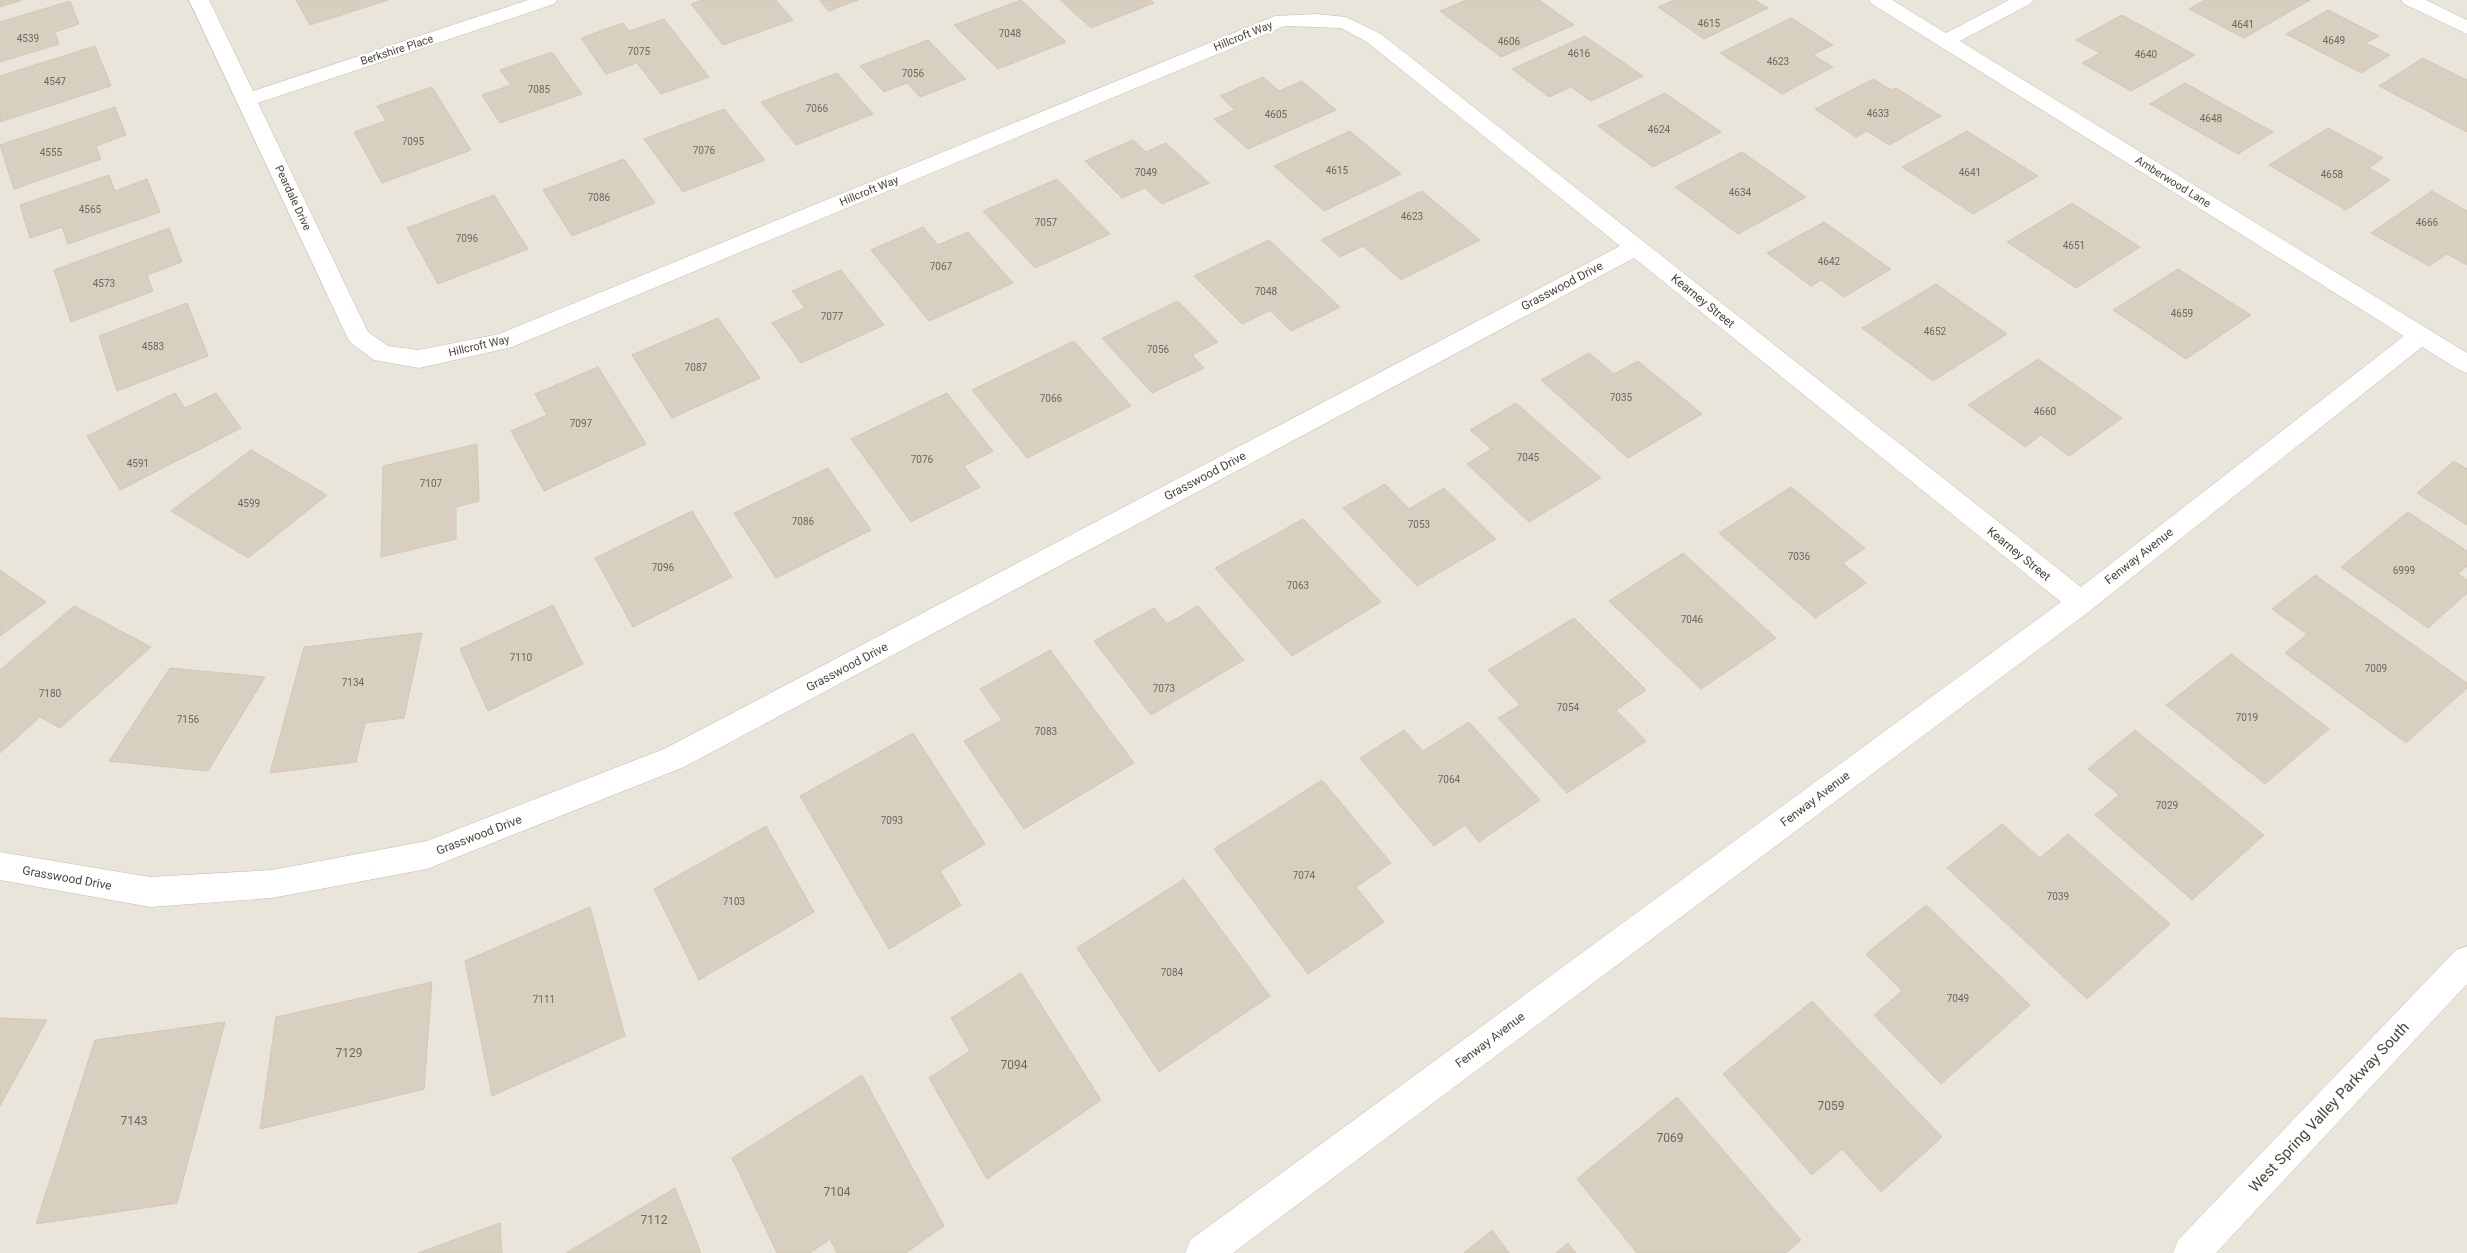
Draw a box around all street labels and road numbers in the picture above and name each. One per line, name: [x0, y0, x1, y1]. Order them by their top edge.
street label: Hillcroft Way: [1212, 18, 1275, 54]
street label: Berkshire Place: [359, 32, 435, 68]
street label: Amberwood Lane: [2133, 154, 2213, 210]
street label: Peardale Drive: [272, 163, 314, 233]
street label: Hillcroft Way: [838, 173, 901, 209]
street label: Grasswood Drive: [1519, 259, 1605, 313]
street label: Kearney Street: [1668, 271, 1738, 331]
street label: Hillcroft Way: [447, 332, 512, 359]
street label: Grasswood Drive: [1162, 449, 1248, 503]
street label: Kearney Street: [1984, 524, 2054, 584]
street label: Fenway Avenue: [2102, 525, 2176, 587]
street label: Grasswood Drive: [804, 640, 890, 694]
street label: Fenway Avenue: [1778, 768, 1852, 830]
street label: Grasswood Drive: [434, 812, 524, 858]
street label: Grasswood Drive: [21, 863, 113, 893]
street label: Fenway Avenue: [1453, 1009, 1527, 1071]
street label: West Spring Valley Parkway South: [2245, 1018, 2413, 1196]

